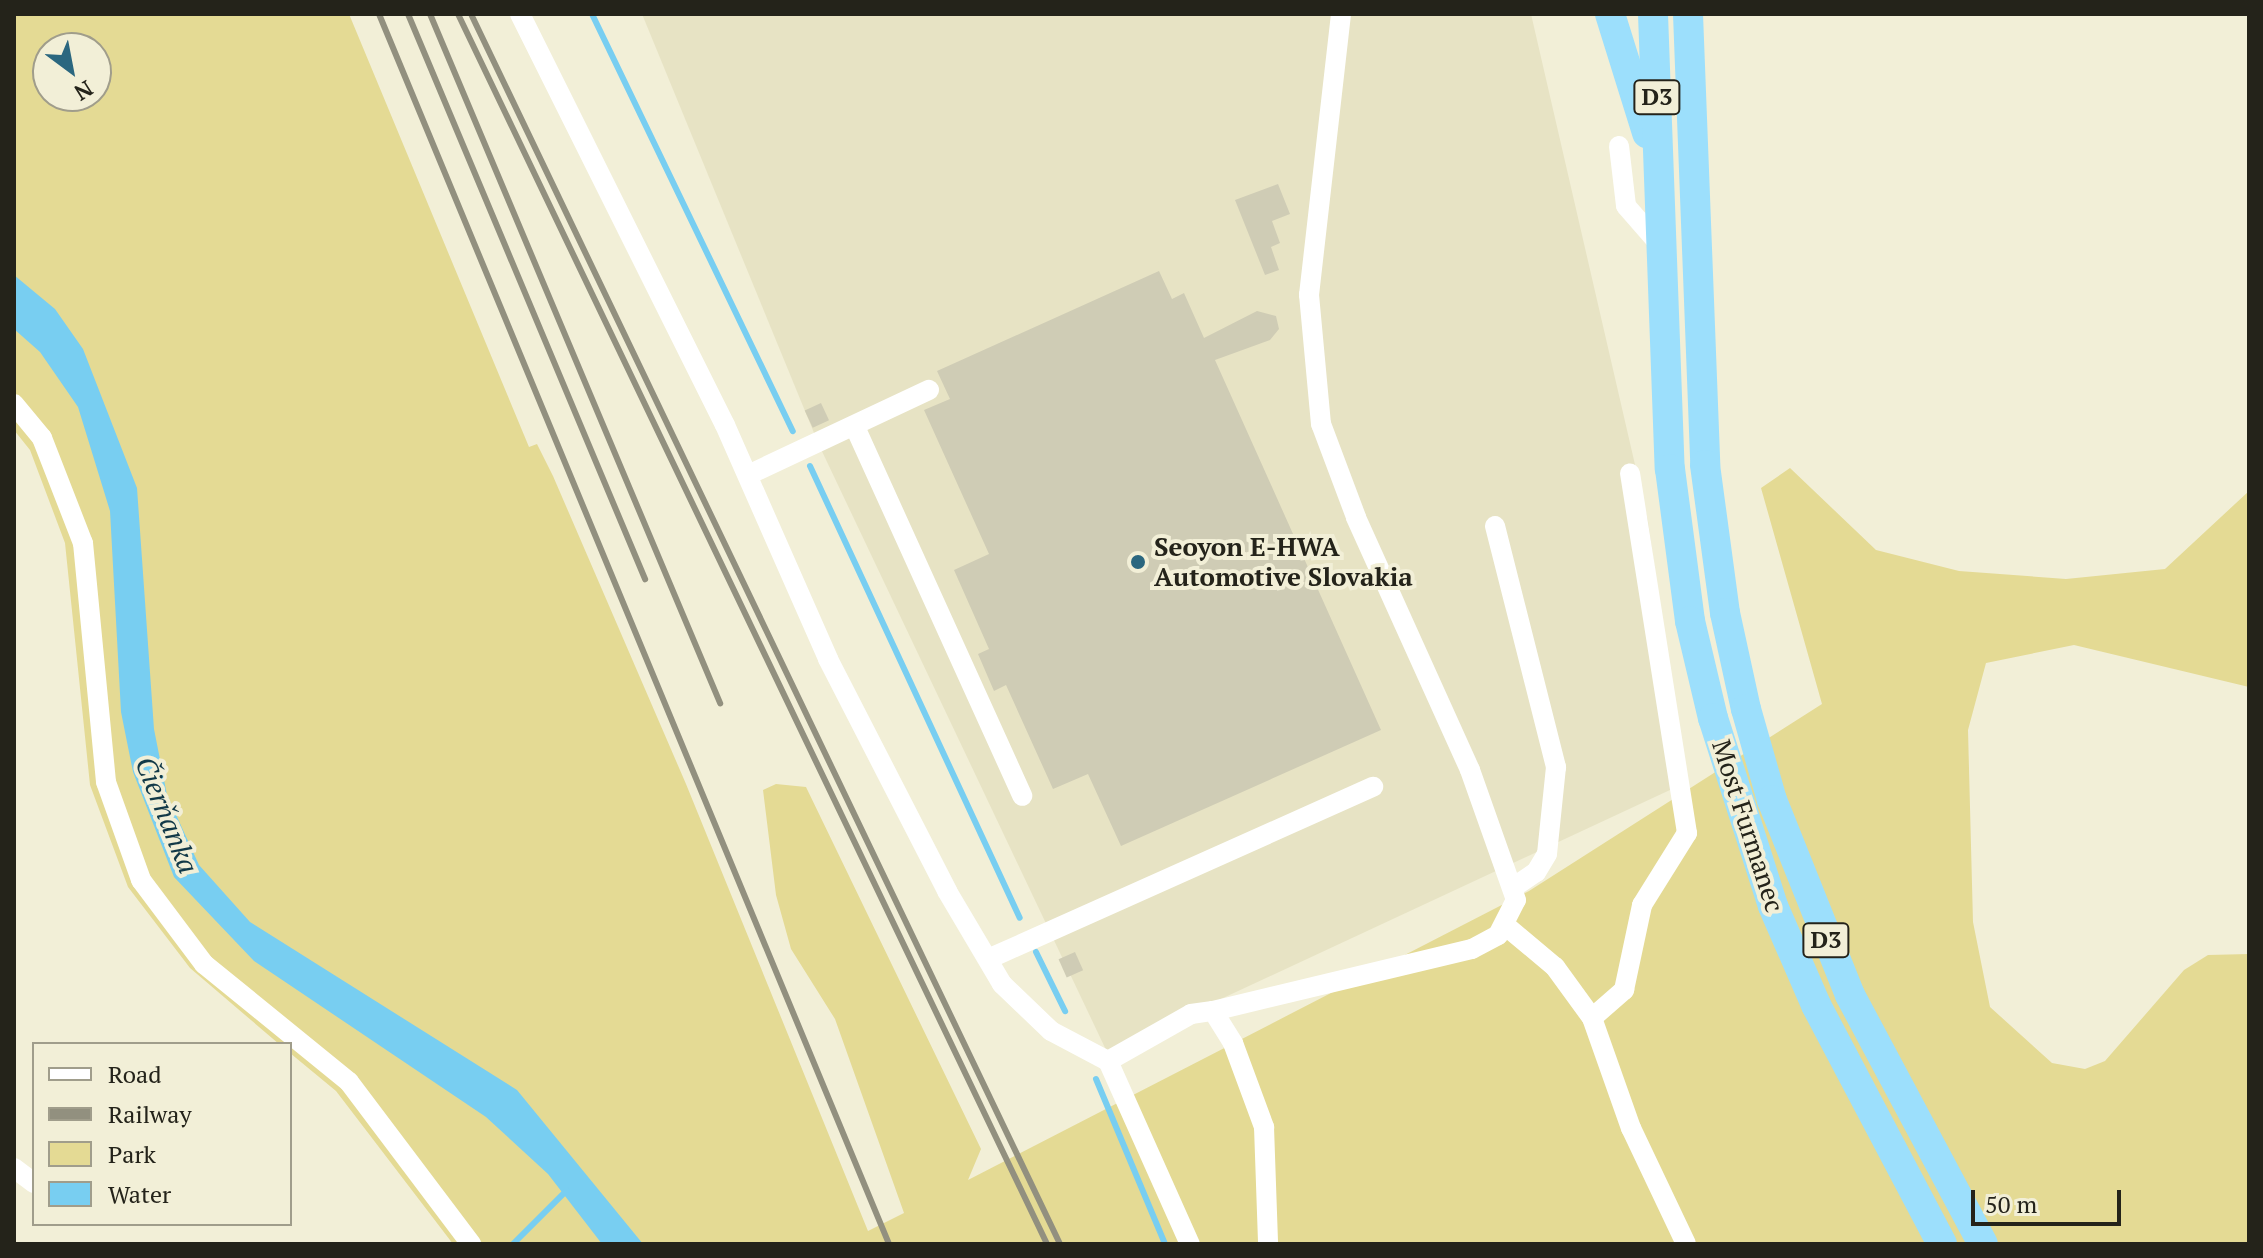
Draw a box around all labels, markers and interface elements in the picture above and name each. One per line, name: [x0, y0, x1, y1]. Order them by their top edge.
north arrow: [32, 32, 112, 112]
text: N: [69, 74, 99, 108]
road number: D3: [1633, 77, 1681, 117]
place label: Seoyon E-HWA Automotive Slovakia: [1154, 531, 1413, 592]
marker: Seoyon E-HWA Automotive Slovakia: [1129, 553, 1147, 571]
street label: Most Furmanec: [1705, 736, 1791, 916]
water label: Čierňanka: [128, 752, 206, 878]
road number: D3: [1802, 920, 1850, 960]
legend: [32, 1042, 292, 1226]
text: Road: [108, 1058, 162, 1090]
text: Railway: [108, 1098, 192, 1130]
text: Park: [108, 1138, 156, 1170]
scale bar: [1975, 1174, 2125, 1224]
text: Water: [108, 1178, 171, 1210]
text: 50 m: [1985, 1188, 2037, 1220]

